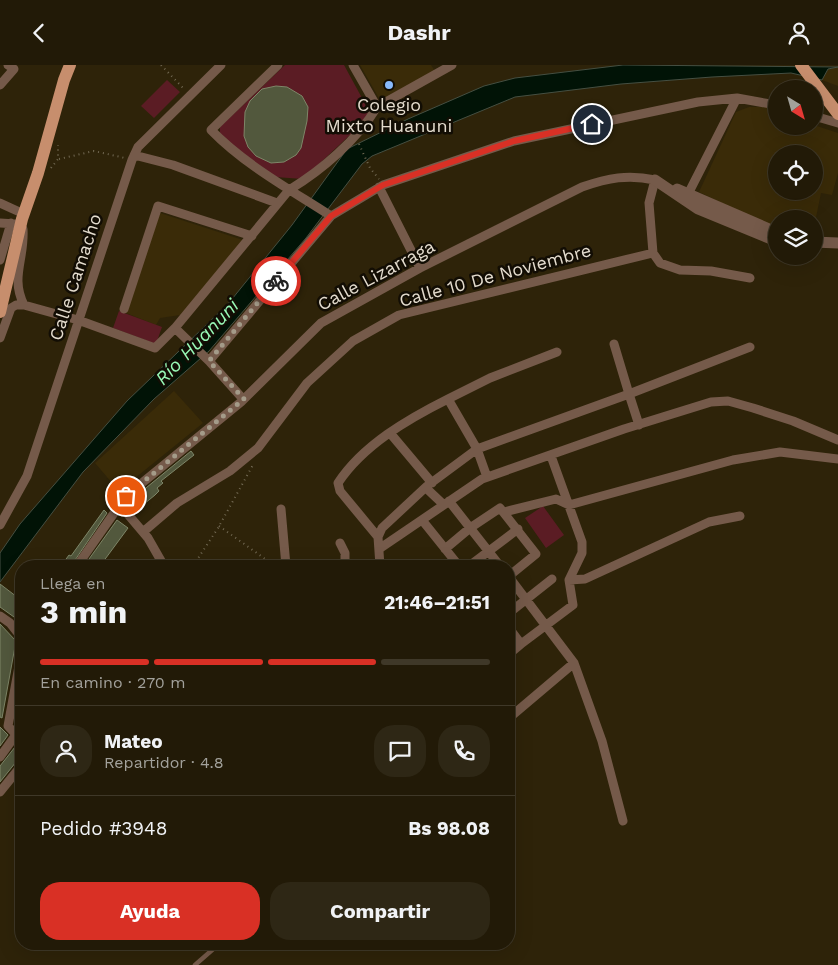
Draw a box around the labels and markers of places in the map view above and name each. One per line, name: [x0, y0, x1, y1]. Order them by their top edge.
marker: Colegio Mixto Huanuni: [383, 79, 395, 91]
place label: Colegio Mixto Huanuni: [326, 94, 452, 136]
pin: [571, 103, 613, 145]
pin: [105, 475, 147, 517]

